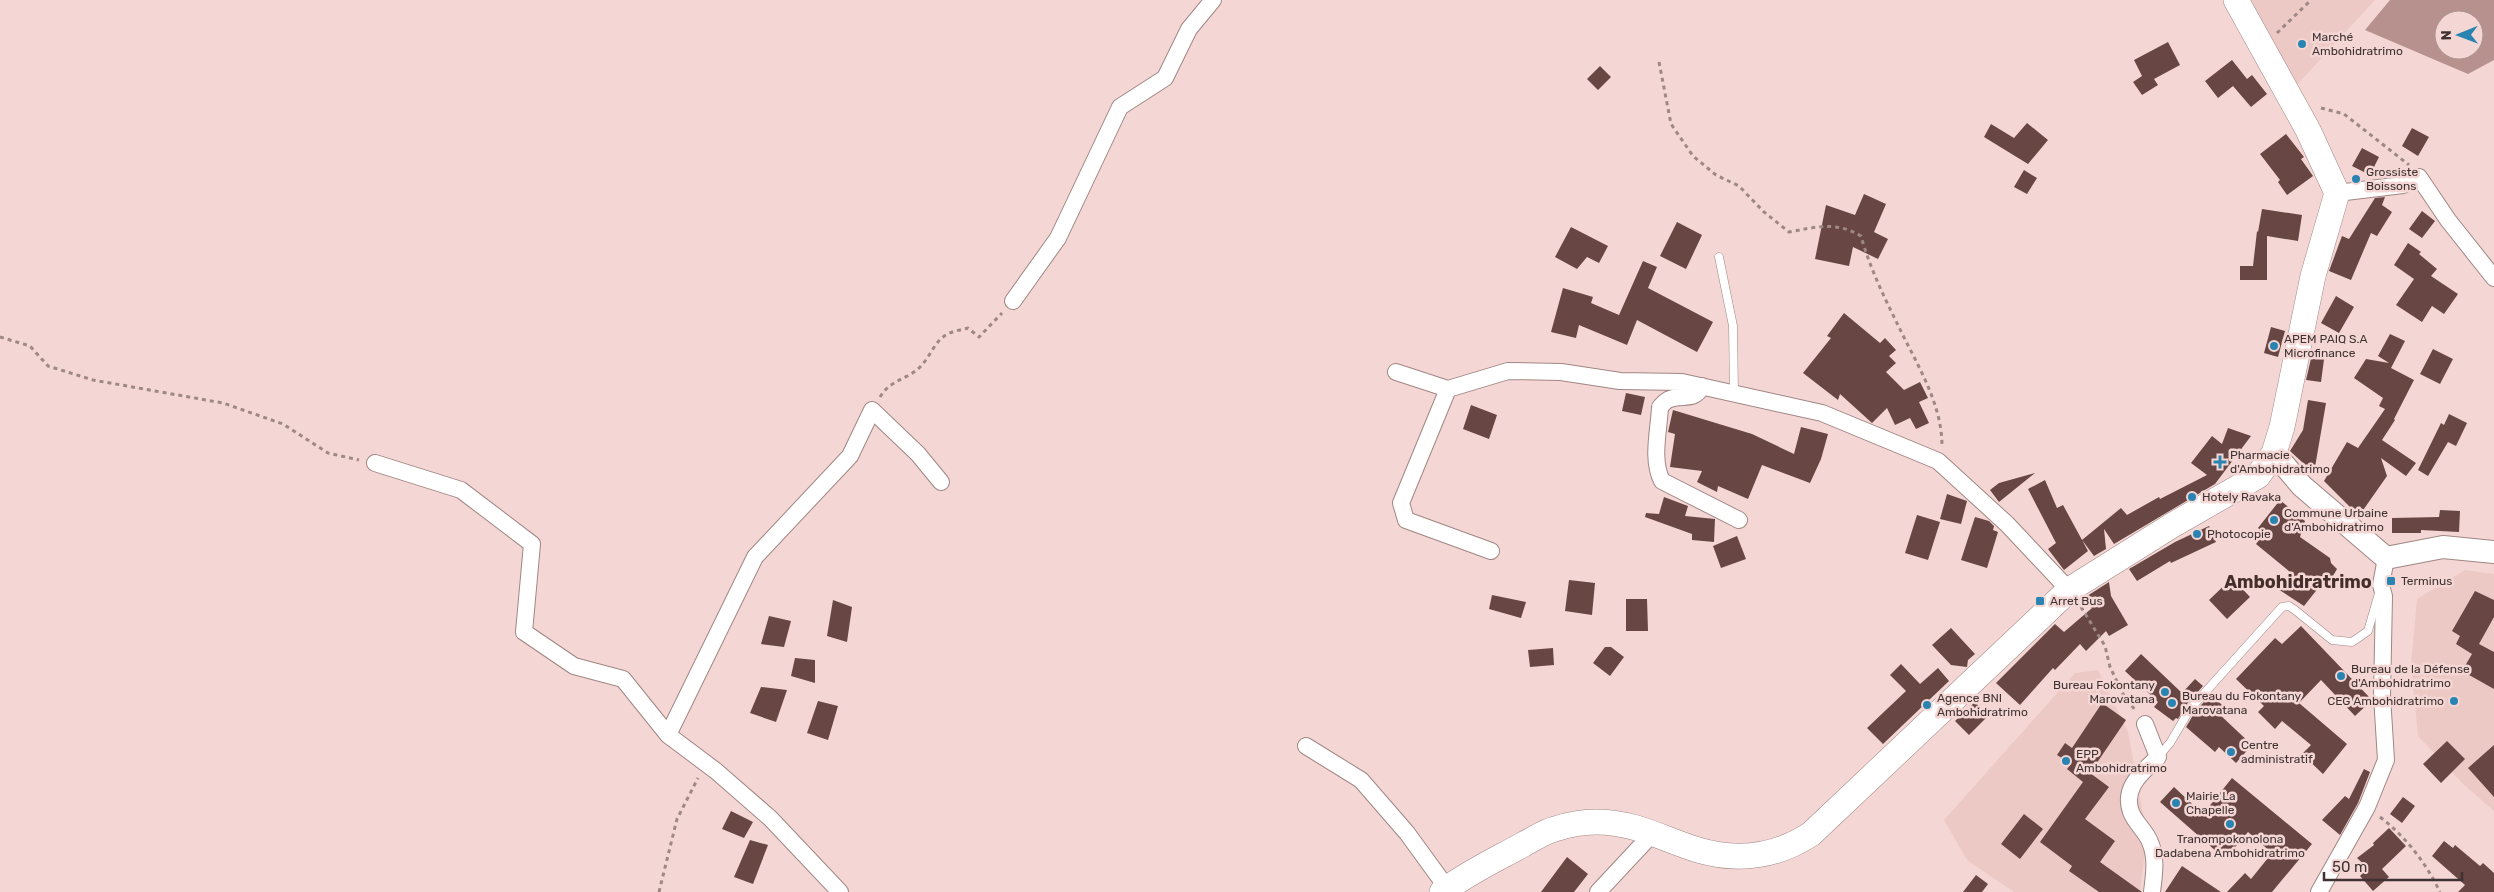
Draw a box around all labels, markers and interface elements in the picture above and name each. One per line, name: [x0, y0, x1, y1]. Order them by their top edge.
north arrow: [2434, 10, 2484, 60]
place label: Marché Ambohidratrimo: [2312, 30, 2403, 58]
text: N: [2438, 30, 2455, 40]
marker: Marché Ambohidratrimo: [2296, 38, 2308, 50]
place label: Grossiste Boissons: [2366, 165, 2418, 193]
marker: Grossiste Boissons: [2350, 173, 2362, 185]
place label: APEM PAIQ S.A Microfinance: [2284, 332, 2368, 360]
marker: APEM PAIQ S.A Microfinance: [2268, 340, 2280, 352]
place label: Pharmacie d'Ambohidratrimo: [2230, 448, 2330, 476]
marker: Pharmacie d'Ambohidratrimo: [2214, 456, 2226, 468]
place label: Hotely Ravaka: [2202, 490, 2281, 504]
marker: Hotely Ravaka: [2186, 491, 2198, 503]
place label: Commune Urbaine d'Ambohidratrimo: [2284, 506, 2388, 534]
marker: Commune Urbaine d'Ambohidratrimo: [2268, 514, 2280, 526]
place label: Photocopie: [2207, 527, 2271, 541]
marker: Photocopie: [2191, 528, 2203, 540]
district label: Ambohidratrimo: [2224, 571, 2372, 593]
place label: Terminus: [2401, 574, 2452, 588]
marker: Terminus: [2385, 575, 2397, 587]
place label: Arret Bus: [2050, 594, 2103, 608]
marker: Arret Bus: [2034, 595, 2046, 607]
place label: Bureau de la Défense d'Ambohidratrimo: [2351, 662, 2470, 690]
marker: Bureau de la Défense d'Ambohidratrimo: [2335, 670, 2347, 682]
place label: Bureau Fokontany Marovatana: [2053, 678, 2155, 706]
marker: Bureau Fokontany Marovatana: [2159, 686, 2171, 698]
place label: Bureau du Fokontany Marovatana: [2182, 689, 2302, 717]
place label: Agence BNI Ambohidratrimo: [1937, 691, 2028, 719]
place label: CEG Ambohidratrimo: [2327, 694, 2444, 708]
marker: CEG Ambohidratrimo: [2448, 695, 2460, 707]
marker: Bureau du Fokontany Marovatana: [2166, 697, 2178, 709]
marker: Agence BNI Ambohidratrimo: [1921, 699, 1933, 711]
place label: Centre administratif: [2241, 738, 2313, 766]
marker: Centre administratif: [2225, 746, 2237, 758]
place label: EPP Ambohidratrimo: [2076, 747, 2167, 775]
marker: EPP Ambohidratrimo: [2060, 755, 2072, 767]
place label: Mairie La Chapelle: [2186, 789, 2236, 817]
marker: Mairie La Chapelle: [2170, 797, 2182, 809]
marker: Tranompokonolona Dadabena Ambohidratrimo: [2224, 818, 2236, 830]
place label: Tranompokonolona Dadabena Ambohidratrimo: [2155, 832, 2305, 860]
scale bar: [2324, 850, 2462, 882]
text: 50 m: [2332, 858, 2367, 876]

